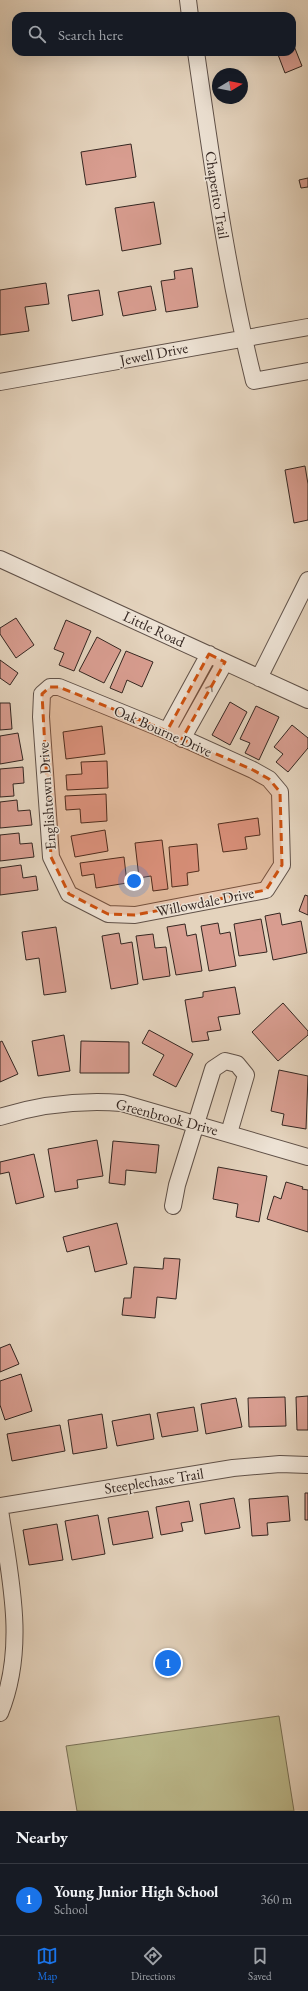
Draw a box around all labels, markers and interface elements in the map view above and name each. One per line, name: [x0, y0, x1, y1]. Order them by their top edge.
search box: [12, 12, 296, 56]
icon: search: [26, 23, 48, 45]
text: Search here: [58, 25, 123, 44]
north arrow: [212, 68, 248, 104]
street label: Chaperito Trail: [201, 150, 234, 241]
street label: Jewell Drive: [116, 338, 190, 370]
street label: Little Road: [120, 606, 188, 651]
one-way arrow: [206, 684, 213, 692]
street label: Oak Bourne Drive: [111, 700, 215, 761]
street label: Englishtown Drive: [33, 741, 60, 851]
your location: [124, 871, 144, 891]
street label: Willowdale Drive: [154, 883, 256, 920]
street label: Greenbrook Drive: [114, 1094, 220, 1139]
street label: Steeplechase Trail: [103, 1463, 205, 1498]
pin: 1: [155, 1648, 181, 1678]
text: Nearby: [16, 1826, 68, 1848]
text: Young Junior High School: [54, 1882, 218, 1901]
text: 1: [26, 1891, 32, 1908]
text: 360 m: [261, 1891, 292, 1908]
text: School: [54, 1901, 88, 1918]
tab: Map: [36, 1945, 58, 1983]
tab: Directions: [131, 1945, 175, 1983]
tab: Saved: [248, 1945, 272, 1983]

